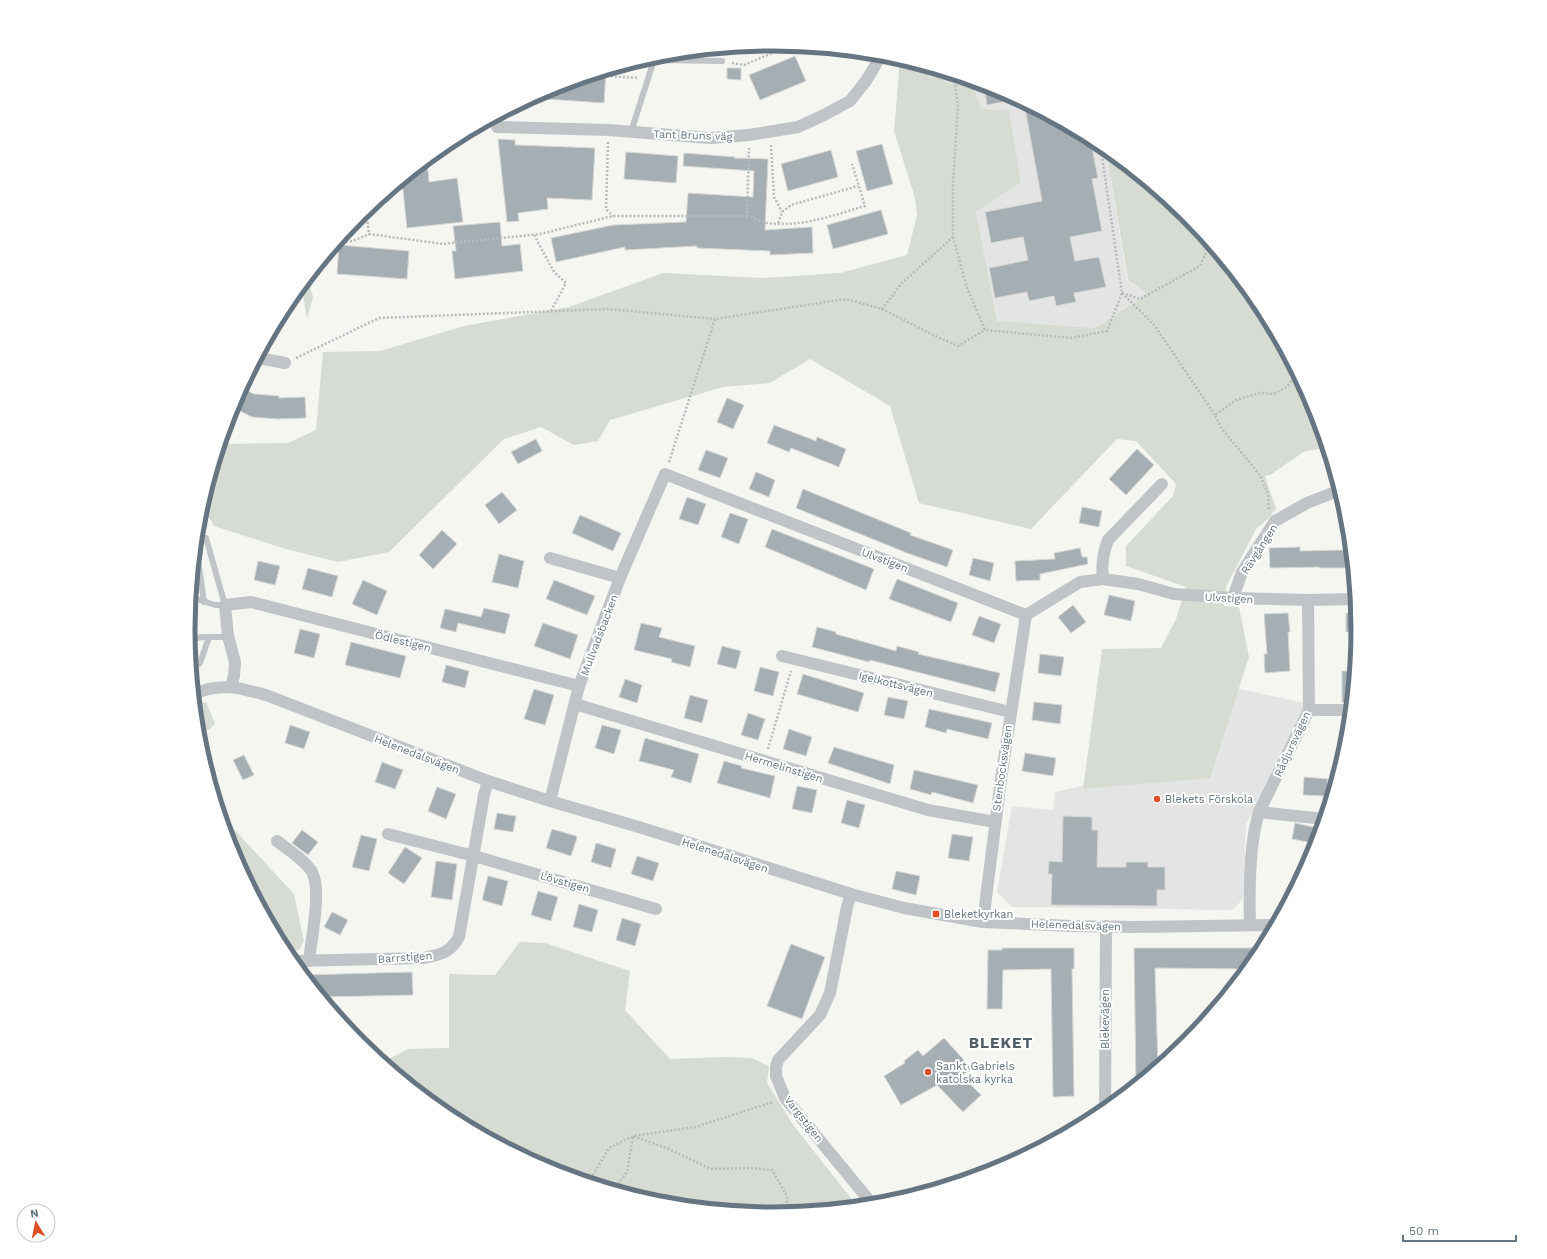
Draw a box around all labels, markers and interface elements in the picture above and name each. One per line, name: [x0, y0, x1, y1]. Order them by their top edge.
street label: Tant Bruns väg: [653, 128, 733, 143]
street label: Rävgången: [1238, 522, 1280, 577]
street label: Ulvstigen: [860, 546, 910, 575]
street label: Ulvstigen: [1204, 591, 1254, 606]
street label: Mullvadsbacken: [578, 593, 621, 677]
street label: Ödlestigen: [374, 627, 432, 655]
street label: Igelkottsvägen: [857, 669, 934, 700]
street label: Rådjursvägen: [1272, 709, 1313, 779]
street label: Stenbocksvägen: [990, 724, 1015, 812]
street label: Helenedalsvägen: [372, 732, 461, 777]
street label: Hermelinstigen: [743, 749, 825, 786]
place label: Blekets Förskola: [1165, 793, 1253, 806]
marker: Blekets Förskola: [1152, 794, 1162, 804]
street label: Helenedalsvägen: [680, 835, 770, 876]
street label: Lövstigen: [539, 869, 591, 896]
place label: Bleketkyrkan: [944, 908, 1013, 921]
marker: Bleketkyrkan: [931, 909, 941, 919]
street label: Helenedalsvägen: [1031, 917, 1121, 934]
street label: Barrstigen: [377, 949, 433, 966]
street label: Blekevägen: [1099, 989, 1112, 1049]
district label: BLEKET: [969, 1034, 1033, 1052]
place label: Sankt Gabriels katolska kyrka: [936, 1060, 1015, 1086]
marker: Sankt Gabriels katolska kyrka: [923, 1067, 933, 1077]
street label: Vargstigen: [782, 1094, 826, 1145]
north arrow: [16, 1203, 56, 1243]
text: N: [29, 1207, 39, 1221]
scale bar: [1403, 1217, 1516, 1243]
text: 50 m: [1409, 1224, 1439, 1238]

